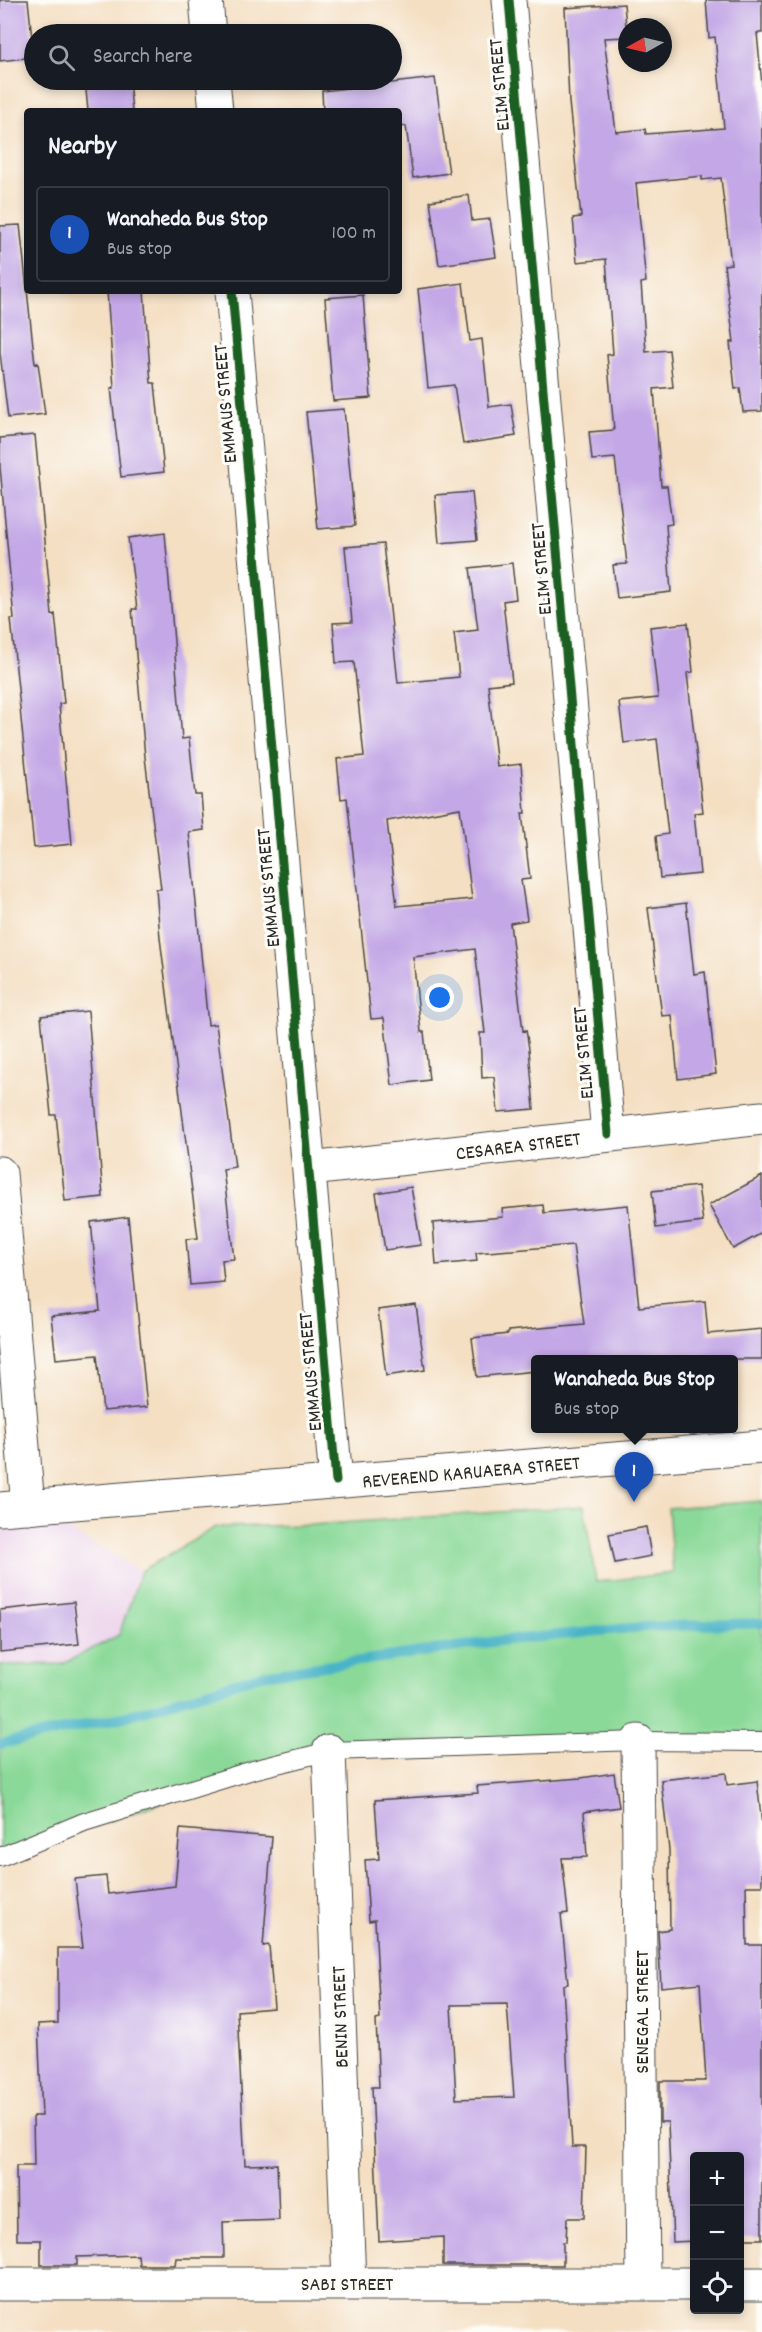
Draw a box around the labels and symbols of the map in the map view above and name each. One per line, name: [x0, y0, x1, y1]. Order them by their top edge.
north arrow: [618, 18, 672, 72]
street label: ELIM STREET: [483, 37, 519, 132]
street label: EMMAUS STREET: [208, 343, 246, 464]
street label: ELIM STREET: [525, 521, 561, 616]
street label: EMMAUS STREET: [251, 827, 289, 948]
your location: [425, 983, 454, 1012]
street label: ELIM STREET: [567, 1005, 603, 1100]
street label: CESAREA STREET: [454, 1126, 582, 1170]
street label: EMMAUS STREET: [293, 1311, 331, 1432]
street label: REVEREND KARUAERA STREET: [361, 1451, 581, 1497]
pin: 1: [614, 1452, 654, 1502]
street label: SENEGAL STREET: [630, 1950, 658, 2074]
street label: BENIN STREET: [326, 1966, 358, 2068]
street label: SABI STREET: [301, 2272, 393, 2300]

